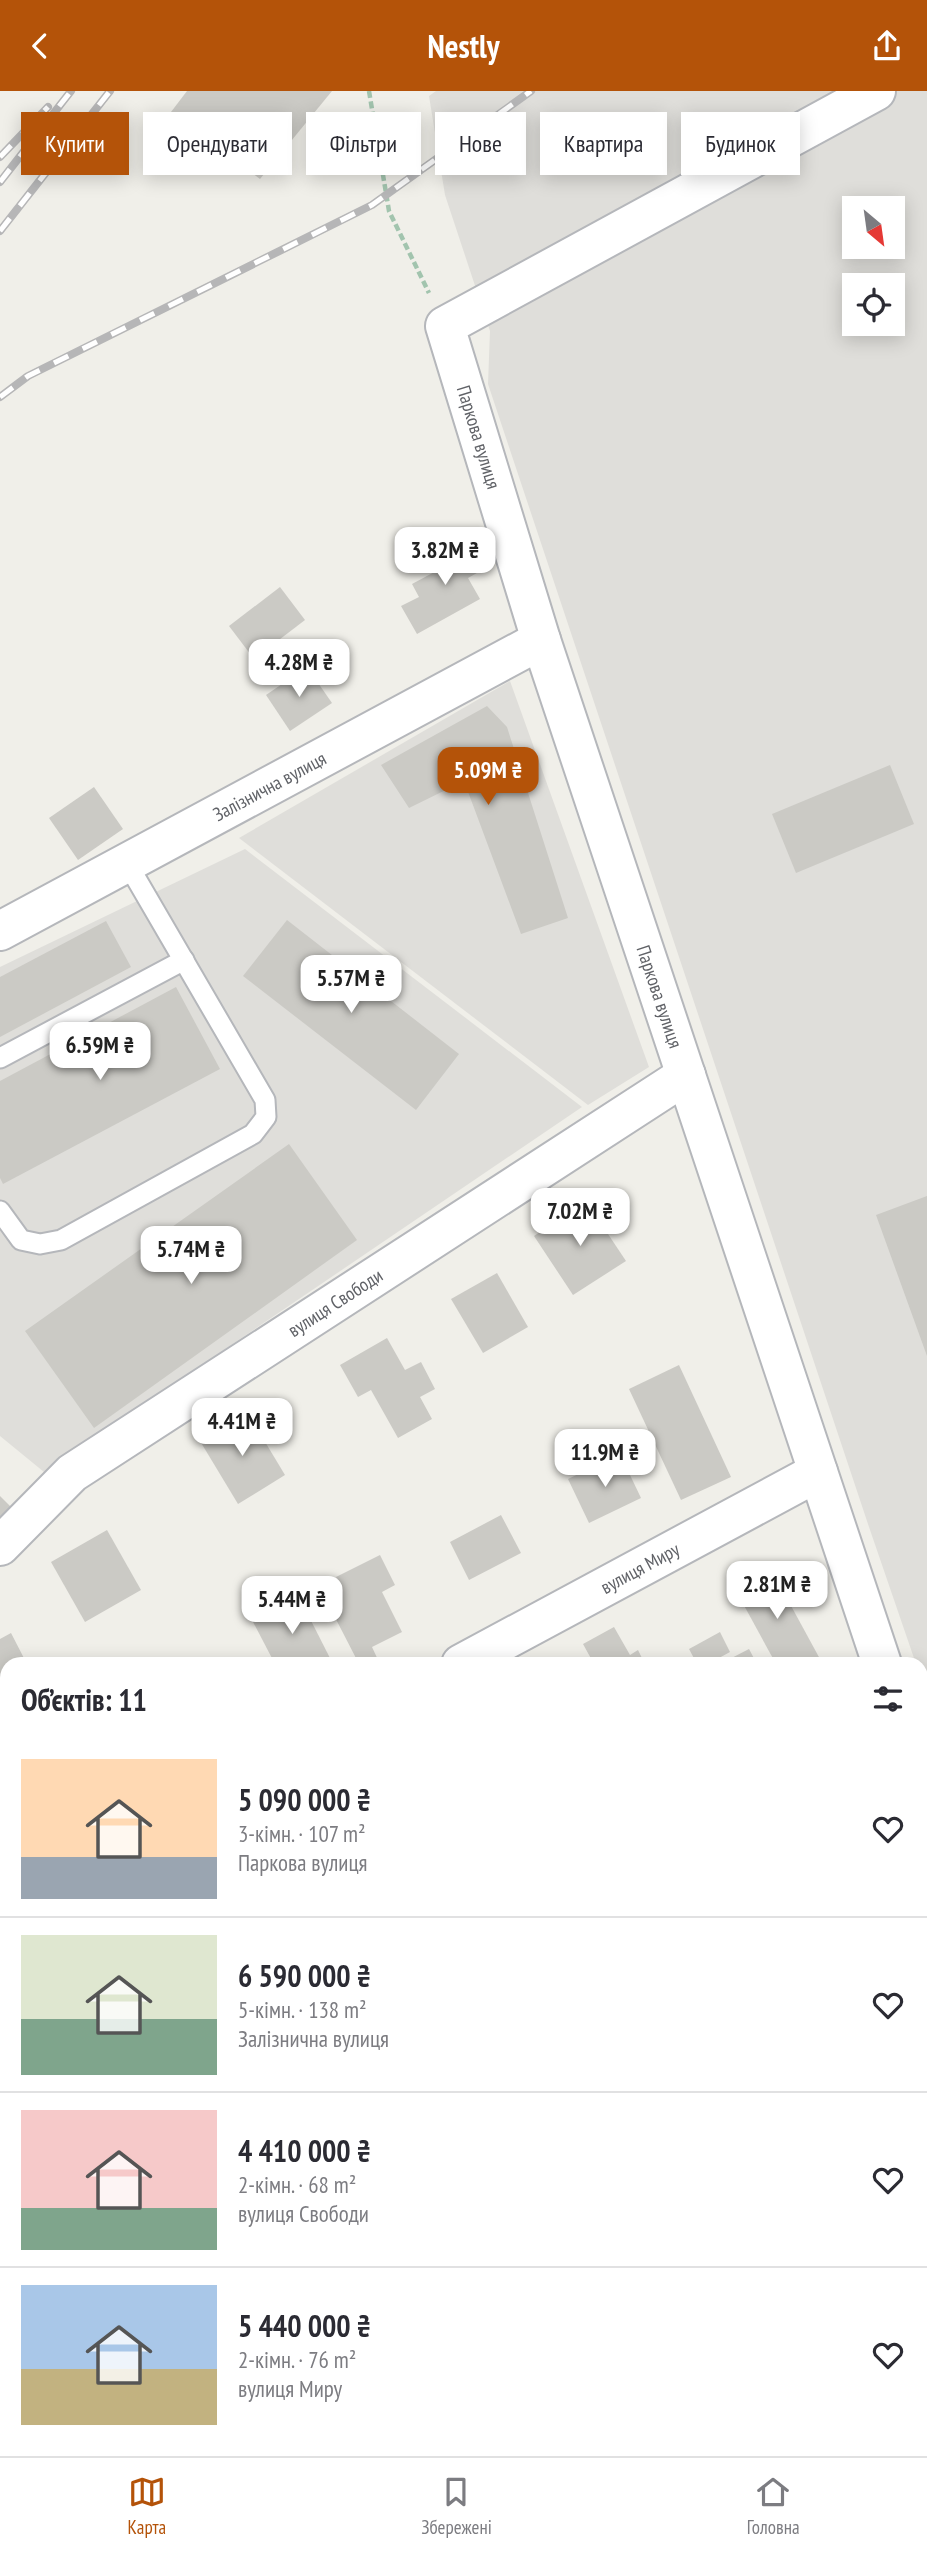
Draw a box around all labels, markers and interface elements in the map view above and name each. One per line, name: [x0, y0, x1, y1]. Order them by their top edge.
text: Nestly: [427, 25, 500, 67]
icon: back: [21, 27, 59, 65]
icon: share: [868, 27, 906, 65]
chip: Купити: [21, 112, 129, 175]
chip: Орендувати: [143, 112, 292, 175]
chip: Фільтри: [306, 112, 421, 175]
chip: Нове: [435, 112, 526, 175]
chip: Квартира: [540, 112, 667, 175]
chip: Будинок: [681, 112, 800, 175]
north arrow: [842, 196, 905, 259]
map controls: [842, 196, 905, 336]
button: locate: [842, 273, 905, 336]
street label: Паркова вулиця: [452, 382, 506, 492]
pin: 3.82M ₴: [380, 527, 510, 587]
text: 3.82M ₴: [411, 535, 479, 564]
pin: 4.28M ₴: [234, 639, 364, 699]
text: 4.28M ₴: [265, 647, 333, 676]
street label: Залізнична вулиця: [209, 746, 330, 826]
pin: 5.09M ₴: [423, 747, 553, 807]
text: 5.09M ₴: [454, 755, 522, 784]
street label: Паркова вулиця: [631, 942, 688, 1051]
pin: 5.57M ₴: [286, 955, 416, 1015]
text: 5.57M ₴: [317, 963, 385, 992]
pin: 6.59M ₴: [35, 1023, 165, 1082]
text: 6.59M ₴: [66, 1030, 134, 1059]
pin: 7.02M ₴: [515, 1189, 645, 1248]
text: 7.02M ₴: [547, 1196, 613, 1225]
pin: 5.74M ₴: [126, 1227, 256, 1286]
text: 5.74M ₴: [157, 1234, 225, 1263]
street label: вулиця Свободи: [283, 1263, 387, 1342]
pin: 4.41M ₴: [177, 1399, 307, 1458]
text: 4.41M ₴: [208, 1406, 276, 1435]
pin: 11.9M ₴: [540, 1429, 670, 1489]
text: 11.9M ₴: [571, 1437, 639, 1466]
street label: вулиця Миру: [596, 1536, 684, 1599]
pin: 2.81M ₴: [712, 1561, 842, 1621]
text: 2.81M ₴: [743, 1569, 811, 1598]
pin: 5.44M ₴: [227, 1577, 357, 1636]
text: 5.44M ₴: [258, 1584, 326, 1613]
text: Об’єктів: 11: [21, 1680, 147, 1719]
icon: filters: [869, 1680, 907, 1718]
text: 5 090 000 ₴: [238, 1780, 371, 1819]
icon: home: [77, 1787, 161, 1871]
icon: heart: [869, 1810, 907, 1848]
text: 3-кімн. · 107 m²: [238, 1819, 366, 1848]
text: Паркова вулиця: [238, 1848, 367, 1877]
text: 6 590 000 ₴: [238, 1956, 371, 1995]
icon: home: [77, 1963, 161, 2047]
icon: heart: [869, 1986, 907, 2024]
text: 5-кімн. · 138 m²: [238, 1995, 367, 2024]
text: Залізнична вулиця: [238, 2024, 389, 2053]
text: 4 410 000 ₴: [238, 2131, 371, 2170]
icon: home: [77, 2138, 161, 2222]
icon: heart: [869, 2161, 907, 2199]
text: 2-кімн. · 68 m²: [238, 2170, 356, 2199]
text: вулиця Свободи: [238, 2199, 369, 2228]
text: 5 440 000 ₴: [238, 2306, 371, 2345]
icon: home: [77, 2313, 161, 2397]
icon: heart: [869, 2336, 907, 2374]
text: 2-кімн. · 76 m²: [238, 2345, 356, 2374]
text: вулиця Миру: [238, 2374, 342, 2403]
tab: Карта: [127, 2473, 166, 2539]
tab: Збережені: [421, 2473, 492, 2539]
tab: Головна: [747, 2473, 799, 2539]

